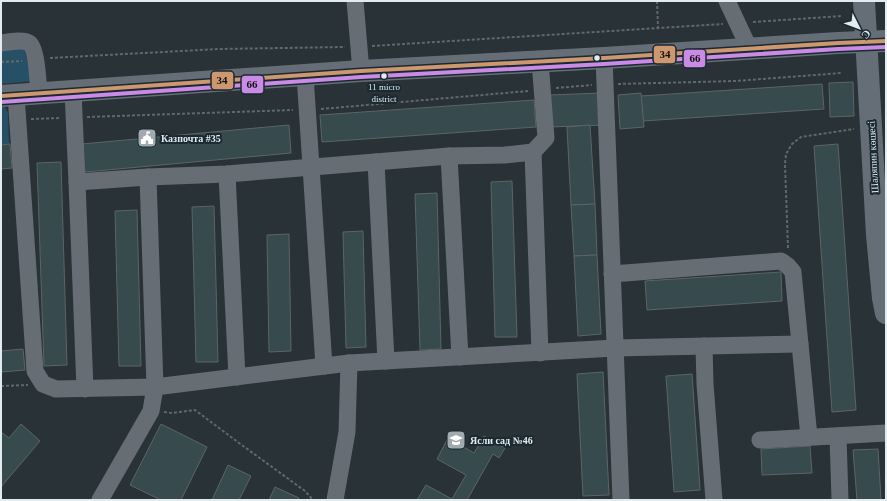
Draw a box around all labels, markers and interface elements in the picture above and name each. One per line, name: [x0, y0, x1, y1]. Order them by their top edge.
north arrow: [839, 8, 879, 48]
text: С: [859, 28, 874, 42]
line badge: 34: [653, 45, 676, 64]
text: 34: [660, 48, 671, 60]
line badge: 66: [683, 49, 706, 68]
text: 66: [690, 52, 701, 64]
unlabelled marker: [592, 53, 602, 63]
line badge: 34: [211, 71, 234, 90]
marker: 11 micro district: [379, 71, 389, 81]
text: 34: [217, 74, 228, 86]
line badge: 66: [241, 75, 264, 94]
text: 66: [247, 78, 258, 90]
place label: 11 micro district: [368, 82, 400, 104]
street label: Шаляпин көшесі: [866, 120, 880, 193]
public building icon: Казпочта #35: [136, 127, 158, 149]
place label: Казпочта #35: [161, 133, 221, 144]
school or university icon: Ясли сад №46: [445, 429, 467, 451]
place label: Ясли сад №46: [470, 435, 533, 446]

